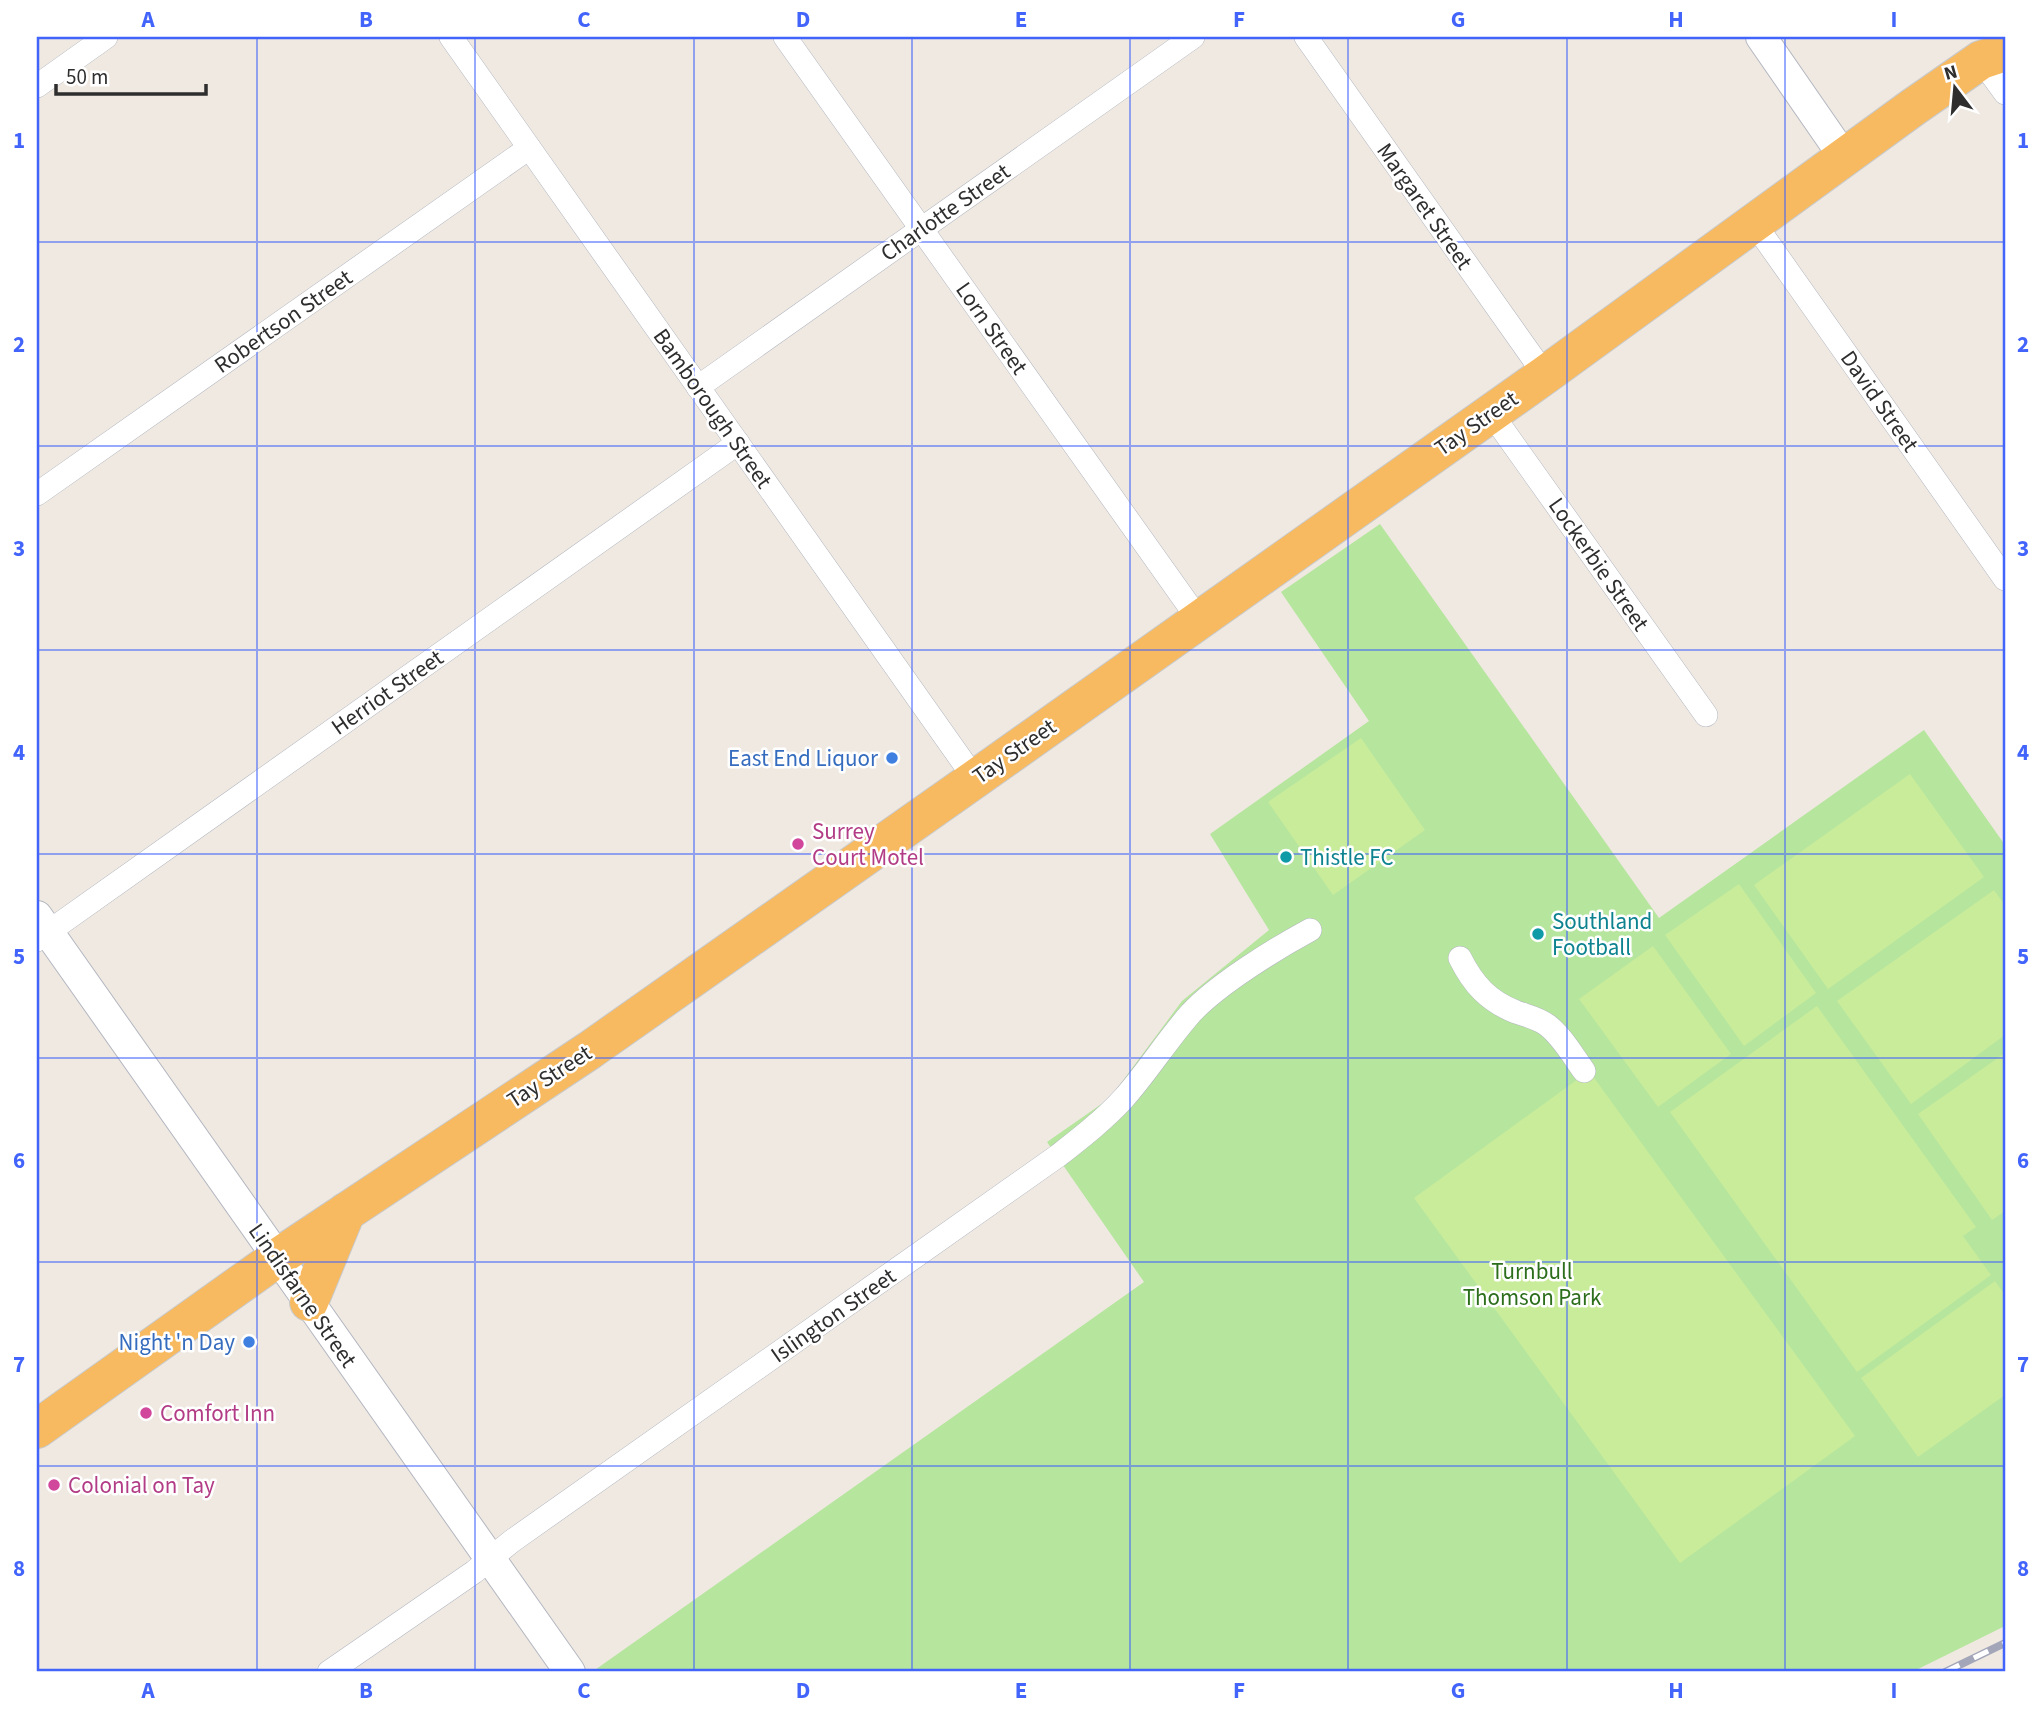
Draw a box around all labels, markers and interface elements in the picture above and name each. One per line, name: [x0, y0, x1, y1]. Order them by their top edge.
text: A: [140, 3, 155, 36]
text: B: [359, 3, 373, 36]
text: C: [577, 3, 591, 36]
text: D: [796, 3, 810, 36]
text: E: [1015, 3, 1027, 36]
text: F: [1233, 3, 1245, 36]
text: G: [1451, 3, 1465, 36]
text: H: [1668, 3, 1684, 36]
text: I: [1891, 3, 1897, 36]
scale bar: [56, 52, 206, 96]
north arrow: [1920, 52, 1990, 122]
text: N: [1941, 58, 1961, 88]
text: 50 m: [66, 62, 108, 92]
text: 1: [13, 124, 25, 157]
text: 1: [2017, 124, 2029, 157]
street label: Margaret Street: [1369, 136, 1481, 276]
street label: Charlotte Street: [874, 155, 1017, 269]
street label: Robertson Street: [208, 261, 359, 381]
street label: Lorn Street: [948, 275, 1036, 381]
street label: Bamborough Street: [645, 322, 780, 495]
text: 2: [13, 328, 25, 361]
text: 2: [2017, 328, 2029, 361]
street label: David Street: [1832, 344, 1927, 459]
street label: Tay Street: [1428, 382, 1525, 464]
street label: Lockerbie Street: [1540, 491, 1657, 638]
text: 3: [13, 532, 25, 565]
text: 3: [2017, 532, 2029, 565]
street label: Herriot Street: [325, 641, 450, 743]
street label: Tay Street: [966, 710, 1063, 792]
text: 4: [13, 736, 25, 769]
text: 4: [2017, 736, 2029, 769]
place label: East End Liquor: [728, 742, 879, 775]
marker: East End Liquor: [884, 750, 900, 766]
place label: Surrey Court Motel: [812, 815, 924, 874]
marker: Surrey Court Motel: [790, 836, 806, 852]
place label: Thistle FC: [1300, 841, 1394, 874]
marker: Thistle FC: [1278, 849, 1294, 865]
place label: Southland Football: [1552, 905, 1652, 964]
marker: Southland Football: [1530, 926, 1546, 942]
text: 5: [13, 940, 25, 973]
text: 5: [2017, 940, 2029, 973]
street label: Tay Street: [500, 1037, 598, 1116]
text: 6: [13, 1144, 25, 1177]
text: 6: [2017, 1144, 2029, 1177]
street label: Lindisfarne Street: [240, 1216, 365, 1374]
park label: Turnbull Thomson Park: [1463, 1255, 1602, 1314]
street label: Islington Street: [764, 1260, 903, 1371]
place label: Night 'n Day: [119, 1326, 235, 1359]
marker: Night 'n Day: [241, 1334, 257, 1350]
text: 7: [13, 1348, 25, 1381]
text: 7: [2017, 1348, 2029, 1381]
place label: Comfort Inn: [160, 1397, 275, 1430]
marker: Comfort Inn: [138, 1405, 154, 1421]
place label: Colonial on Tay: [68, 1469, 215, 1502]
marker: Colonial on Tay: [46, 1477, 62, 1493]
text: 8: [13, 1552, 25, 1585]
text: 8: [2017, 1552, 2029, 1585]
text: A: [140, 1674, 155, 1707]
text: B: [359, 1674, 373, 1707]
text: C: [577, 1674, 591, 1707]
text: D: [796, 1674, 810, 1707]
text: E: [1015, 1674, 1027, 1707]
text: F: [1233, 1674, 1245, 1707]
text: G: [1451, 1674, 1465, 1707]
text: H: [1668, 1674, 1684, 1707]
text: I: [1891, 1674, 1897, 1707]

